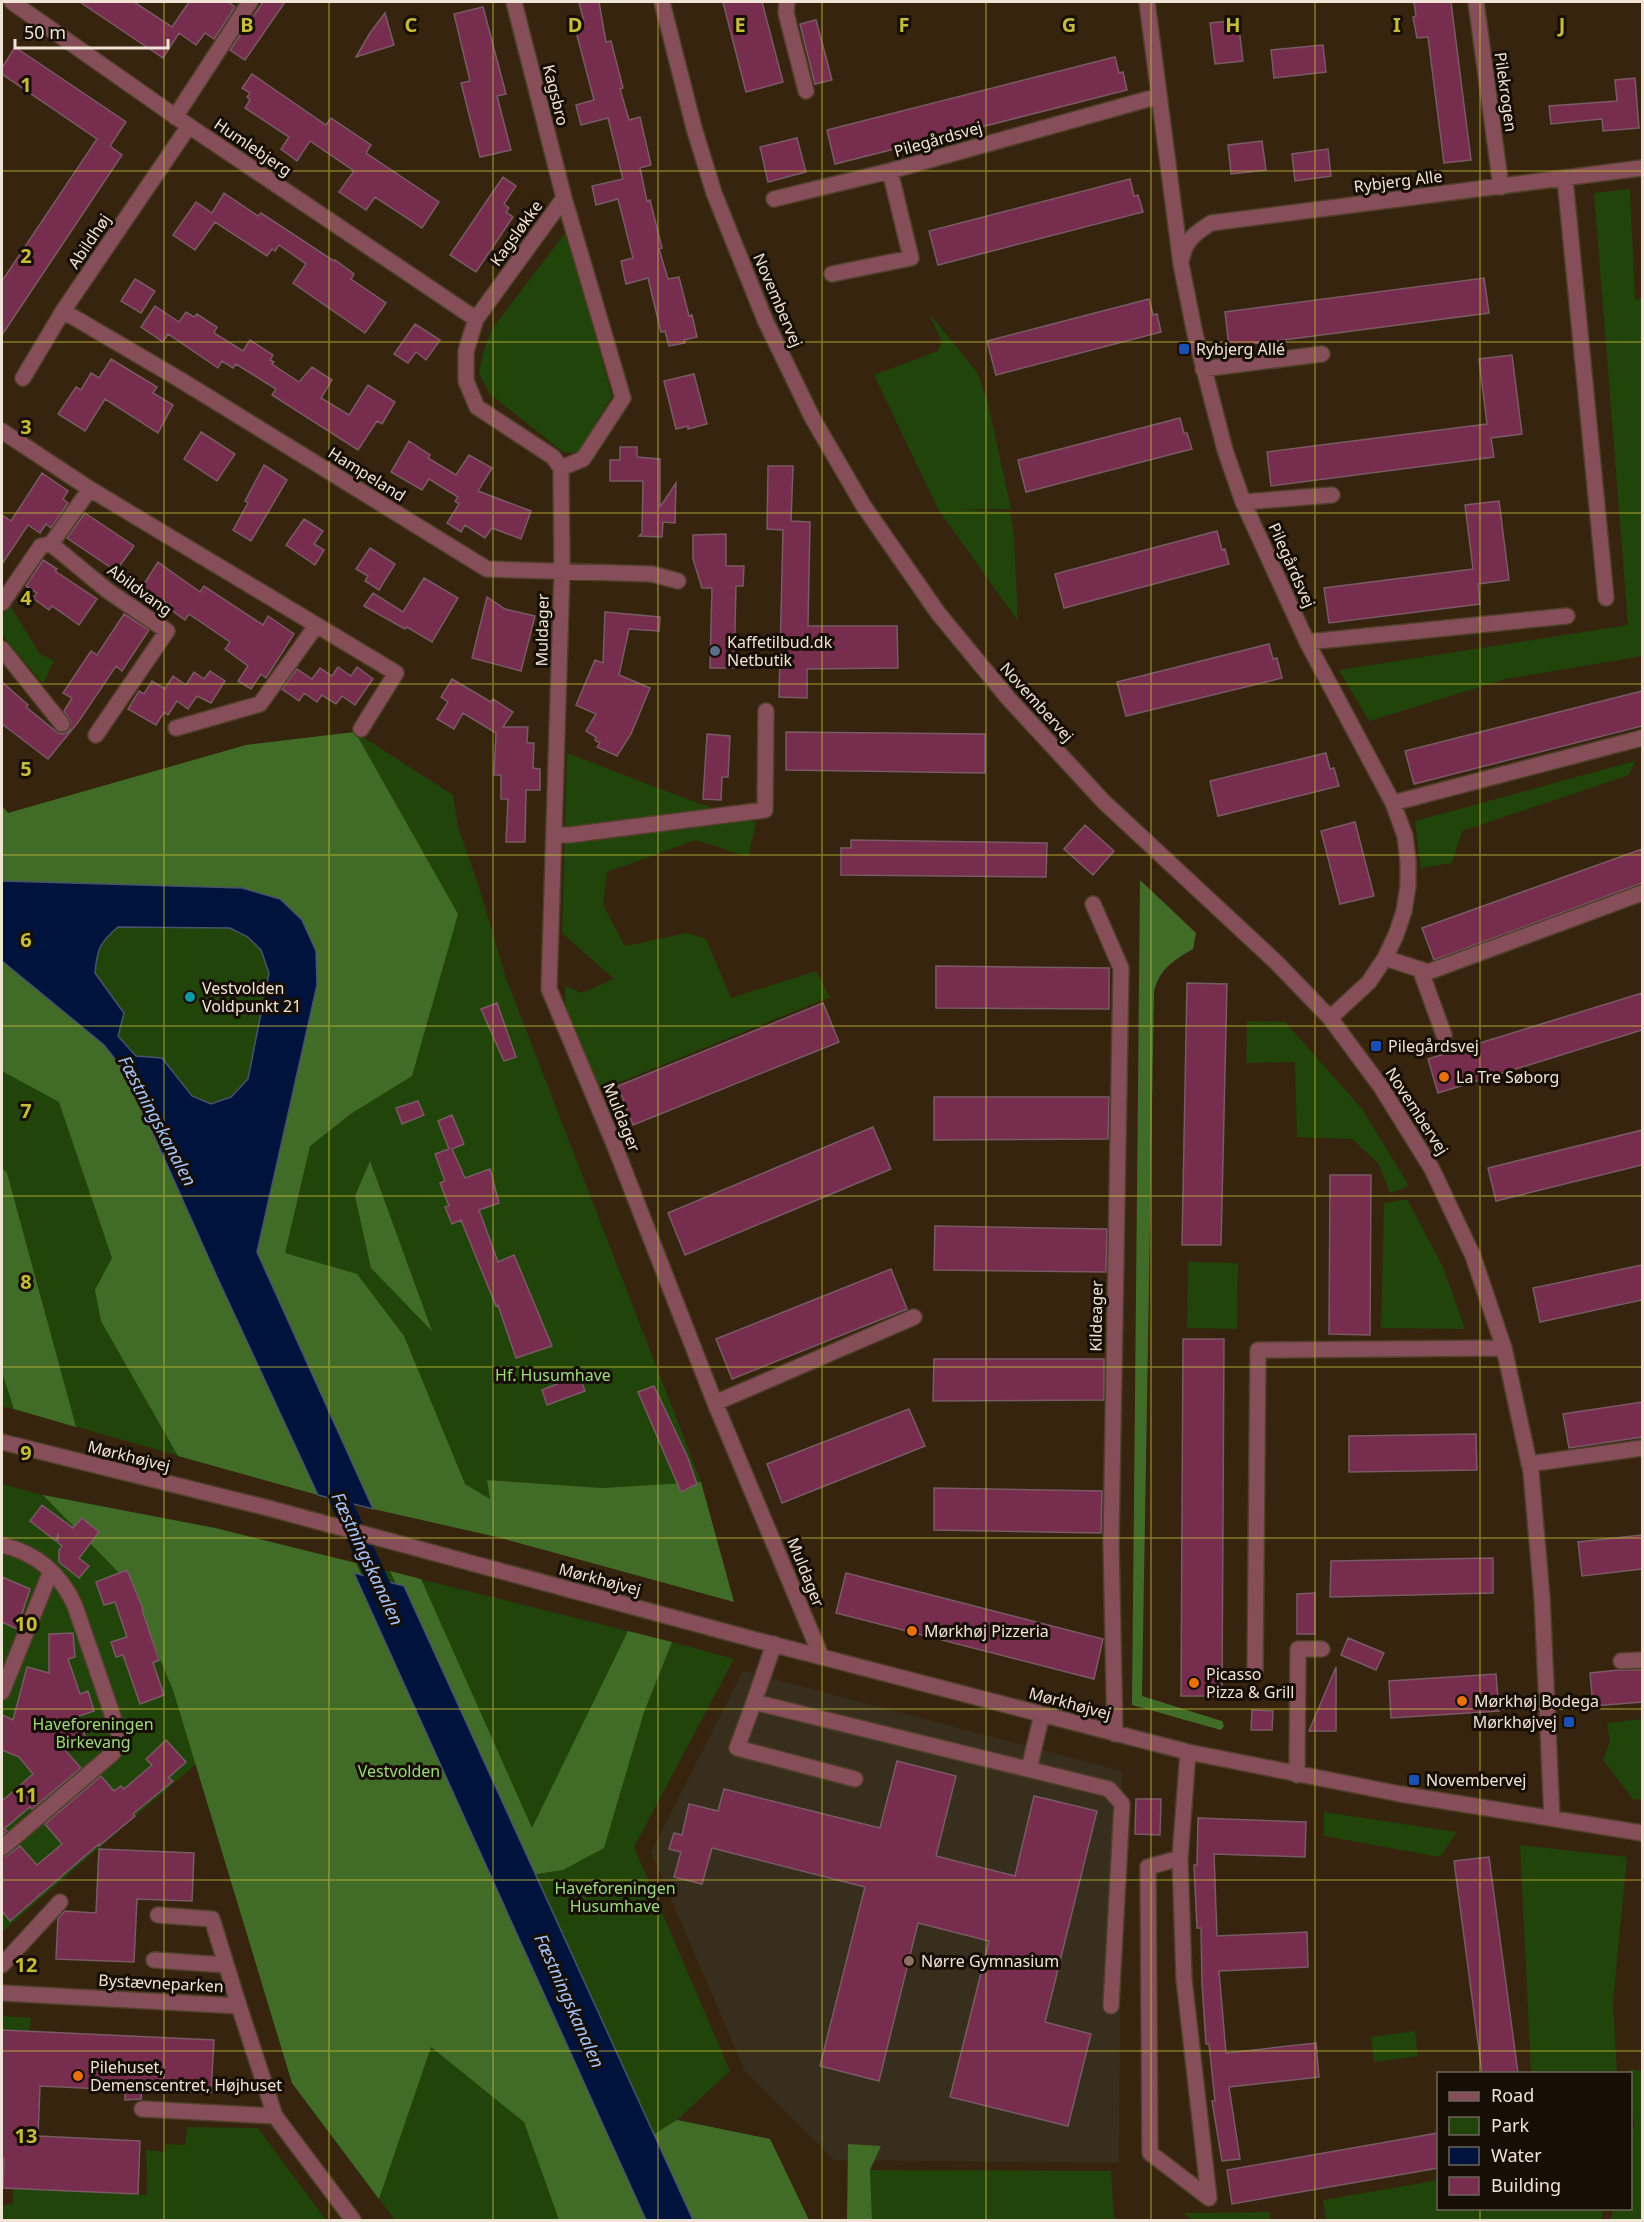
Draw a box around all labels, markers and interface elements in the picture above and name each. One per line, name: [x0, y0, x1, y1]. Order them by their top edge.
text: B: [240, 11, 254, 38]
text: C: [405, 11, 418, 38]
text: D: [568, 11, 582, 38]
text: E: [734, 11, 746, 38]
text: F: [899, 11, 909, 38]
text: G: [1062, 11, 1076, 38]
text: H: [1225, 11, 1241, 38]
text: I: [1393, 11, 1401, 38]
text: J: [1557, 11, 1565, 38]
scale bar: [15, 12, 168, 50]
text: 50 m: [24, 20, 66, 44]
street label: Pilekrogen: [1490, 51, 1522, 133]
street label: Kagsbro: [538, 62, 574, 128]
text: 1: [20, 71, 32, 98]
street label: Humlebjerg: [210, 113, 296, 181]
street label: Pilegårdsvej: [891, 116, 985, 162]
street label: Rybjerg Alle: [1352, 165, 1444, 197]
street label: Kagsløkke: [485, 196, 547, 270]
street label: Abildhøj: [63, 209, 115, 273]
text: 2: [20, 242, 32, 269]
street label: Novembervej: [748, 249, 808, 351]
place label: Rybjerg Allé: [1196, 338, 1285, 360]
marker: Rybjerg Allé: [1177, 342, 1191, 356]
text: 3: [20, 413, 32, 440]
street label: Hampeland: [324, 441, 410, 507]
street label: Pilegårdsvej: [1263, 519, 1321, 611]
street label: Abildvang: [103, 559, 177, 621]
text: 4: [20, 584, 32, 611]
street label: Muldager: [530, 593, 554, 667]
place label: Kaffetilbud.dk Netbutik: [727, 631, 833, 671]
marker: Kaffetilbud.dk Netbutik: [708, 644, 722, 658]
street label: Novembervej: [995, 657, 1079, 747]
text: 5: [20, 755, 32, 782]
text: 6: [20, 926, 32, 953]
place label: Vestvolden Voldpunkt 21: [202, 977, 301, 1017]
marker: Vestvolden Voldpunkt 21: [183, 990, 197, 1004]
place label: Pilegårdsvej: [1388, 1035, 1479, 1057]
marker: Pilegårdsvej: [1369, 1039, 1383, 1053]
water label: Fæstningskanalen: [113, 1051, 202, 1190]
street label: Novembervej: [1380, 1063, 1454, 1159]
place label: La Tre Søborg: [1456, 1066, 1559, 1088]
marker: La Tre Søborg: [1437, 1070, 1451, 1084]
street label: Muldager: [598, 1079, 646, 1155]
text: 7: [20, 1097, 32, 1124]
text: 8: [20, 1268, 32, 1295]
street label: Kildeager: [1084, 1280, 1108, 1352]
park label: Hf. Husumhave: [495, 1364, 611, 1386]
street label: Mørkhøjvej: [85, 1435, 173, 1477]
text: 9: [20, 1439, 32, 1466]
water label: Fæstningskanalen: [326, 1488, 409, 1629]
street label: Muldager: [782, 1534, 830, 1610]
street label: Mørkhøjvej: [556, 1557, 644, 1601]
text: 10: [15, 1610, 37, 1637]
place label: Mørkhøj Pizzeria: [924, 1620, 1049, 1642]
marker: Mørkhøj Pizzeria: [905, 1624, 919, 1638]
place label: Picasso Pizza & Grill: [1206, 1663, 1295, 1703]
marker: Picasso Pizza & Grill: [1187, 1676, 1201, 1690]
street label: Mørkhøjvej: [1026, 1681, 1114, 1725]
place label: Mørkhøj Bodega: [1474, 1690, 1599, 1712]
marker: Mørkhøj Bodega: [1455, 1694, 1469, 1708]
place label: Mørkhøjvej: [1473, 1711, 1557, 1733]
park label: Haveforeningen Birkevang: [32, 1713, 154, 1753]
marker: Mørkhøjvej: [1562, 1715, 1576, 1729]
park label: Vestvolden: [358, 1760, 440, 1782]
place label: Novembervej: [1426, 1769, 1526, 1791]
marker: Novembervej: [1407, 1773, 1421, 1787]
text: 11: [15, 1781, 37, 1808]
park label: Haveforeningen Husumhave: [554, 1877, 676, 1917]
water label: Fæstningskanalen: [530, 1930, 610, 2072]
place label: Nørre Gymnasium: [921, 1950, 1059, 1972]
text: 12: [15, 1951, 37, 1978]
marker: Nørre Gymnasium: [902, 1954, 916, 1968]
street label: Bystævneparken: [98, 1969, 224, 1997]
place label: Pilehuset, Demenscentret, Højhuset: [90, 2056, 282, 2096]
marker: Pilehuset, Demenscentret, Højhuset: [71, 2069, 85, 2083]
legend: [1437, 2072, 1632, 2210]
text: Road: [1491, 2083, 1534, 2107]
text: Park: [1491, 2113, 1529, 2137]
text: 13: [15, 2122, 37, 2149]
text: Water: [1491, 2143, 1542, 2167]
text: Building: [1491, 2173, 1561, 2197]

